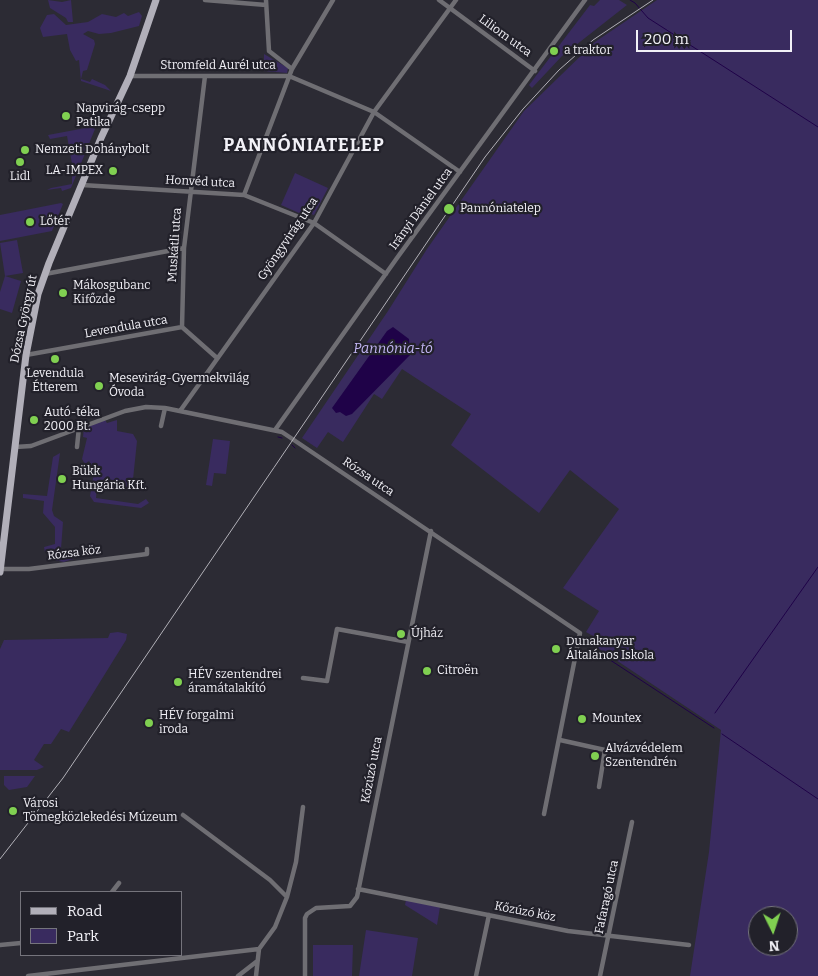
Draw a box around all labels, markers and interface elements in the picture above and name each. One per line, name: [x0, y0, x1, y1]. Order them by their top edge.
street label: Liliom utca: [476, 12, 534, 60]
scale bar: [638, 20, 794, 52]
text: 200 m: [644, 30, 689, 48]
place label: a traktor: [564, 44, 612, 58]
marker: a traktor: [548, 45, 560, 57]
street label: Stromfeld Aurél utca: [160, 59, 276, 73]
place label: Napvirág-csepp Patika: [76, 102, 165, 130]
marker: Napvirág-csepp Patika: [60, 110, 72, 122]
district label: PANNÓNIATELEP: [222, 135, 386, 157]
place label: Nemzeti Dohánybolt: [35, 143, 150, 157]
marker: Nemzeti Dohánybolt: [19, 144, 31, 156]
marker: Lidl: [14, 156, 26, 168]
place label: LA-IMPEX: [46, 164, 103, 178]
marker: LA-IMPEX: [107, 165, 119, 177]
street label: Irányi Dániel utca: [386, 165, 456, 253]
place label: Lidl: [10, 170, 30, 184]
street label: Honvéd utca: [165, 173, 235, 191]
street label: Gyöngyvirág utca: [255, 195, 321, 283]
marker: Pannóniatelep: [442, 202, 456, 216]
place label: Pannóniatelep: [460, 202, 541, 216]
street label: Muskátli utca: [165, 207, 185, 283]
place label: Lőtér: [40, 215, 69, 229]
marker: Lőtér: [24, 216, 36, 228]
street label: Dózsa György út: [8, 274, 40, 364]
place label: Mákosgubanc Kifőzde: [73, 279, 150, 307]
marker: Mákosgubanc Kifőzde: [57, 287, 69, 299]
street label: Levendula utca: [83, 313, 169, 341]
water label: Pannónia-tó: [353, 341, 433, 357]
marker: Levendula Étterem: [49, 353, 61, 365]
place label: Levendula Étterem: [26, 367, 84, 395]
place label: Mesevirág-Gyermekvilág Óvoda: [109, 372, 249, 400]
marker: Mesevirág-Gyermekvilág Óvoda: [93, 380, 105, 392]
place label: Autó-téka 2000 Bt.: [44, 406, 100, 434]
marker: Autó-téka 2000 Bt.: [28, 414, 40, 426]
street label: Rózsa utca: [340, 455, 396, 499]
place label: Bükk Hungária Kft.: [72, 465, 147, 493]
marker: Bükk Hungária Kft.: [56, 473, 68, 485]
street label: Rózsa köz: [46, 543, 102, 563]
place label: Újház: [411, 627, 443, 641]
marker: Újház: [395, 628, 407, 640]
place label: Dunakanyar Általános Iskola: [566, 635, 654, 663]
marker: Dunakanyar Általános Iskola: [550, 643, 562, 655]
place label: Citroën: [437, 664, 478, 678]
marker: Citroën: [421, 665, 433, 677]
place label: HÉV szentendrei áramátalakító: [188, 668, 282, 696]
marker: HÉV szentendrei áramátalakító: [172, 676, 184, 688]
place label: HÉV forgalmi iroda: [159, 709, 234, 737]
place label: Mountex: [592, 712, 641, 726]
marker: Mountex: [576, 713, 588, 725]
marker: HÉV forgalmi iroda: [143, 717, 155, 729]
street label: Kőzúzó utca: [359, 736, 385, 804]
place label: Alvázvédelem Szentendrén: [605, 742, 683, 770]
marker: Alvázvédelem Szentendrén: [589, 750, 601, 762]
place label: Városi Tömegközlekedési Múzeum: [23, 797, 178, 825]
marker: Városi Tömegközlekedési Múzeum: [7, 805, 19, 817]
street label: Fafaragó utca: [592, 859, 622, 935]
legend: [20, 891, 182, 956]
street label: Kőzúzó köz: [493, 899, 557, 925]
text: Road: [67, 902, 102, 920]
north arrow: [748, 906, 798, 956]
text: Park: [67, 927, 99, 945]
text: N: [768, 937, 780, 954]

